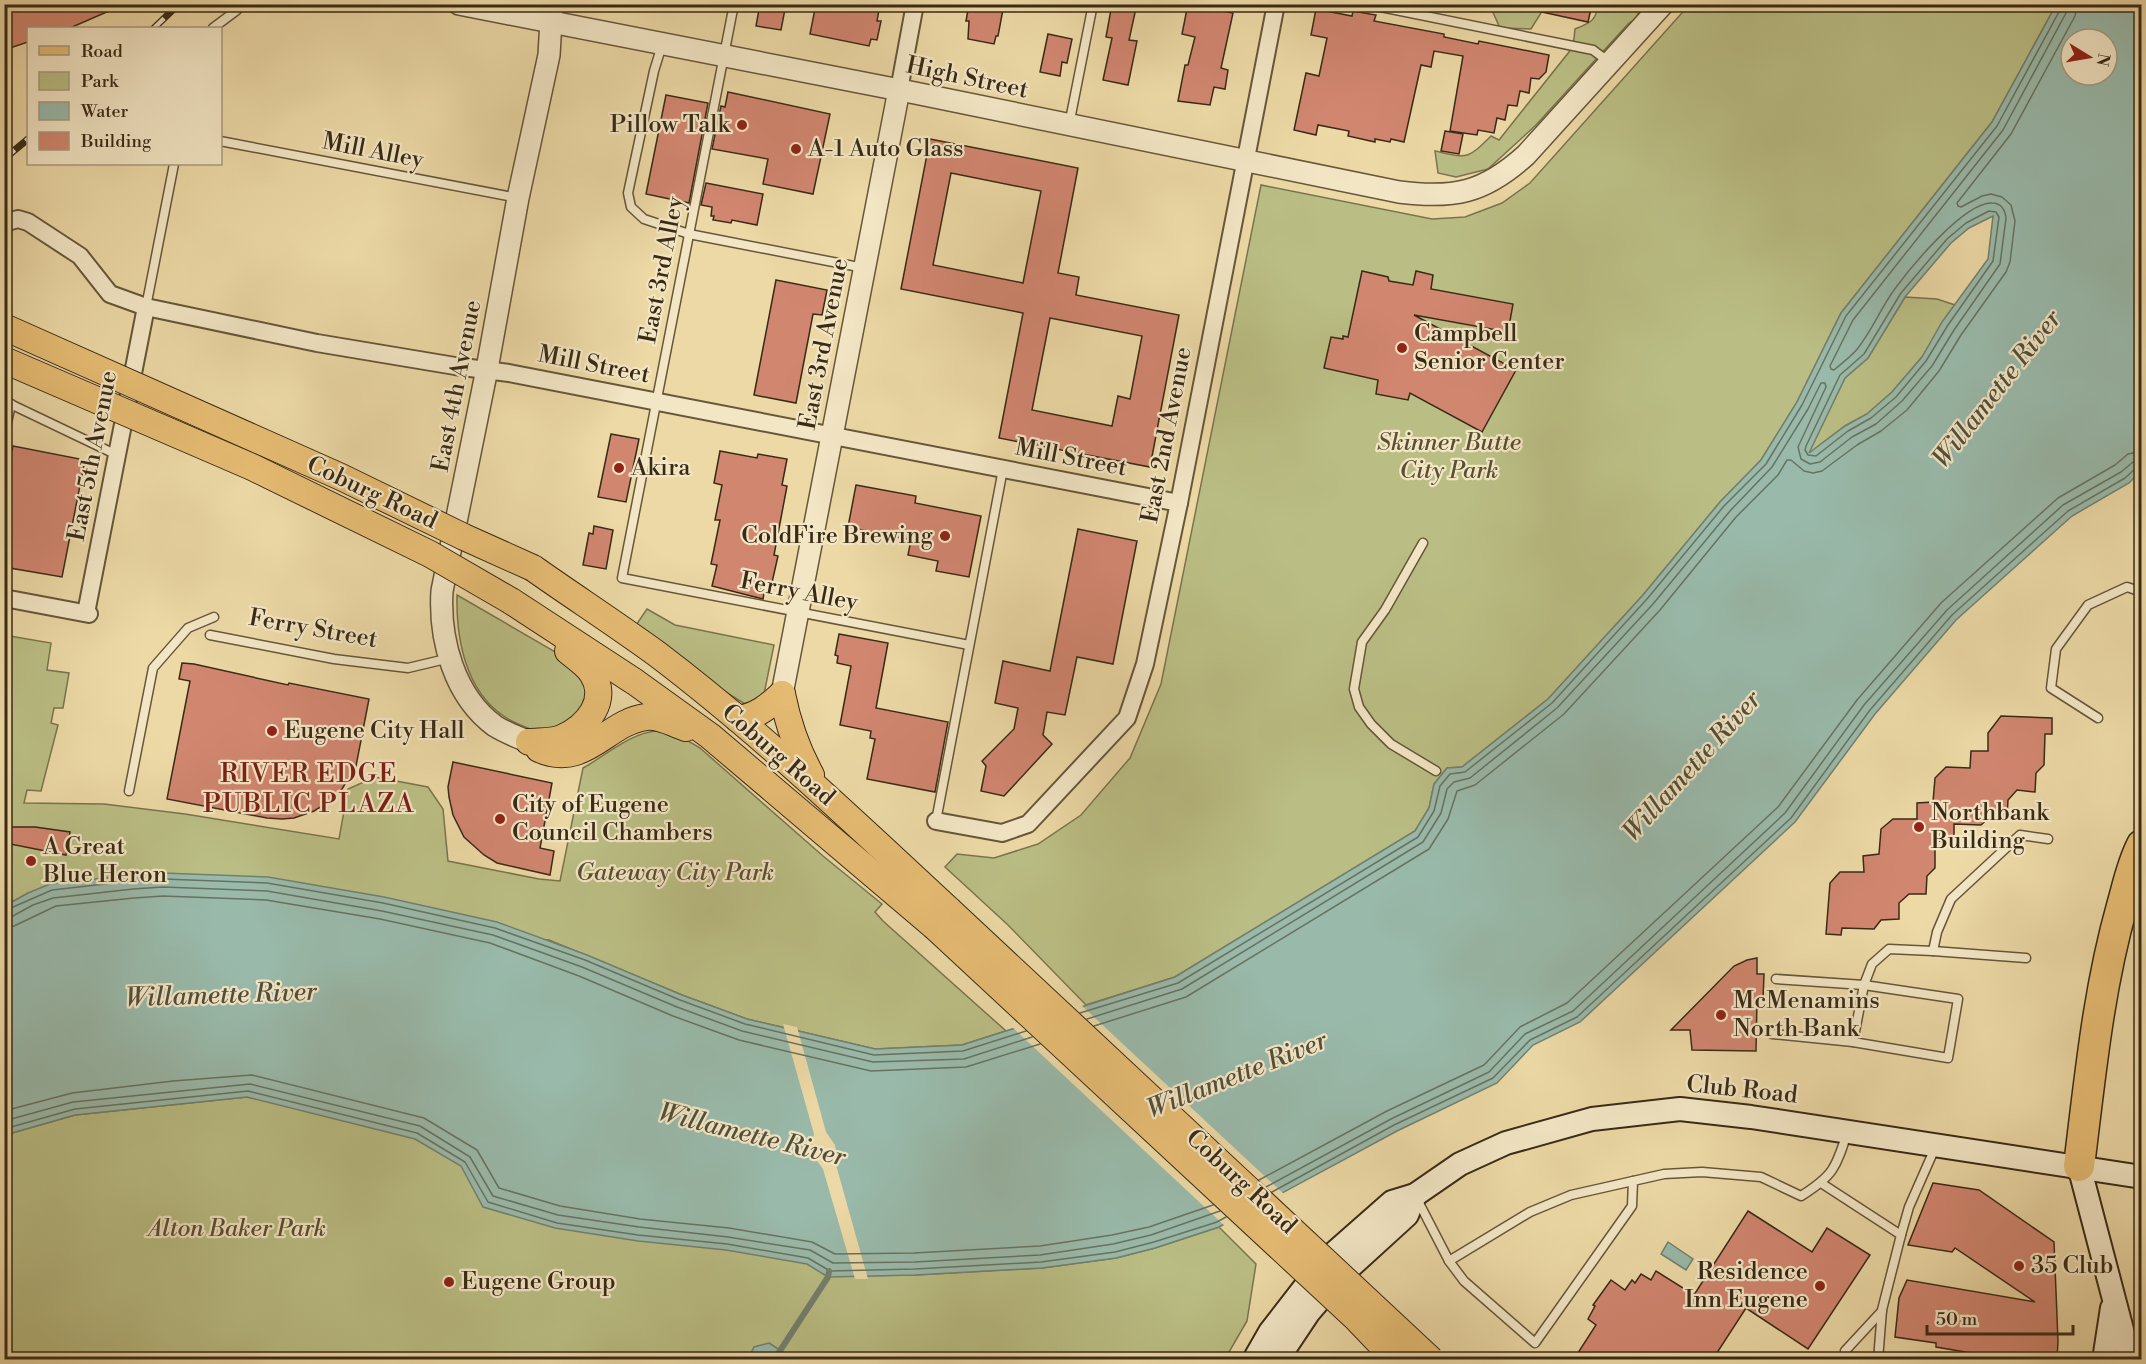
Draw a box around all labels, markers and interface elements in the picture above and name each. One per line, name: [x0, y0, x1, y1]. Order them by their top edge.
legend: [27, 27, 222, 165]
north arrow: [2059, 27, 2119, 87]
text: Road: [81, 40, 124, 63]
street label: High Street: [903, 50, 1031, 106]
text: N: [2092, 52, 2114, 68]
text: Park: [81, 70, 120, 93]
text: Water: [80, 100, 129, 123]
place label: Pillow Talk: [610, 110, 731, 140]
marker: Pillow Talk: [735, 118, 749, 132]
street label: Mill Alley: [320, 126, 427, 176]
text: Building: [80, 130, 152, 153]
place label: A-1 Auto Glass: [807, 134, 964, 164]
marker: A-1 Auto Glass: [789, 142, 803, 156]
street label: East 3rd Alley: [633, 194, 691, 346]
street label: East 3rd Avenue: [793, 256, 855, 432]
street label: East 4th Avenue: [426, 298, 488, 474]
water label: Willamette River: [1925, 303, 2069, 474]
place label: Campbell Senior Center: [1414, 319, 1565, 377]
street label: Mill Street: [535, 339, 653, 391]
marker: Campbell Senior Center: [1395, 341, 1409, 355]
street label: East 2nd Avenue: [1135, 345, 1199, 525]
street label: East 5th Avenue: [62, 368, 124, 544]
park label: Skinner Butte City Park: [1377, 428, 1521, 486]
street label: Mill Street: [1012, 432, 1130, 484]
street label: Coburg Road: [302, 450, 442, 536]
place label: Akira: [630, 453, 691, 483]
marker: Akira: [612, 461, 626, 475]
place label: ColdFire Brewing: [741, 521, 934, 551]
marker: ColdFire Brewing: [938, 529, 952, 543]
street label: Ferry Alley: [738, 566, 861, 618]
street label: Ferry Street: [246, 603, 380, 655]
water label: Willamette River: [1616, 683, 1769, 848]
street label: Coburg Road: [715, 698, 841, 813]
place label: Eugene City Hall: [284, 716, 465, 746]
marker: Eugene City Hall: [265, 724, 279, 738]
district label: RIVER EDGE PUBLIC PLAZA: [203, 758, 415, 820]
place label: City of Eugene Council Chambers: [512, 790, 713, 848]
place label: Northbank Building: [1930, 798, 2050, 856]
marker: City of Eugene Council Chambers: [493, 812, 507, 826]
marker: Northbank Building: [1912, 820, 1926, 834]
place label: A Great Blue Heron: [42, 832, 167, 890]
marker: A Great Blue Heron: [24, 854, 38, 868]
park label: Gateway City Park: [576, 858, 774, 888]
water label: Willamette River: [125, 976, 318, 1014]
place label: McMenamins North Bank: [1733, 986, 1880, 1044]
marker: McMenamins North Bank: [1714, 1008, 1728, 1022]
water label: Willamette River: [1142, 1024, 1333, 1126]
street label: Club Road: [1685, 1069, 1799, 1111]
water label: Willamette River: [655, 1096, 850, 1174]
street label: Coburg Road: [1179, 1123, 1303, 1241]
park label: Alton Baker Park: [145, 1214, 326, 1244]
place label: 35 Club: [2031, 1251, 2113, 1281]
place label: Residence Inn Eugene: [1684, 1257, 1808, 1315]
marker: 35 Club: [2012, 1259, 2026, 1273]
place label: Eugene Group: [461, 1267, 616, 1297]
marker: Eugene Group: [442, 1275, 456, 1289]
marker: Residence Inn Eugene: [1813, 1279, 1827, 1293]
scale bar: [1927, 1298, 2072, 1336]
text: 50 m: [1936, 1308, 1978, 1331]

